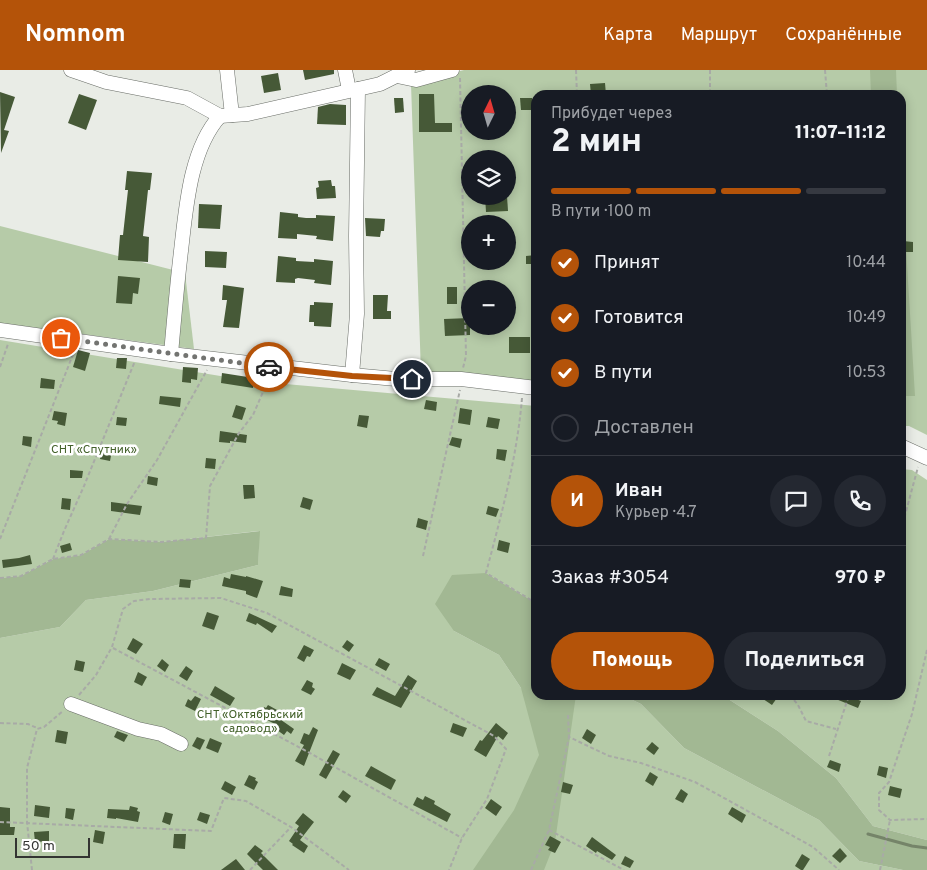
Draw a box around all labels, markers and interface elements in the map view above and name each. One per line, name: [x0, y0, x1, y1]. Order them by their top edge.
text: Nomnom: [25, 20, 125, 50]
text: Карта: [603, 24, 653, 47]
text: Маршрут: [681, 24, 757, 47]
text: Сохранённые: [785, 24, 902, 47]
north arrow: [461, 85, 516, 140]
map controls: [461, 85, 516, 335]
text: Прибудет через: [551, 104, 673, 124]
text: 11:07–11:12: [795, 121, 886, 145]
text: 2 мин: [551, 123, 642, 163]
button: layers: [461, 150, 516, 205]
text: В пути · 100 m: [551, 202, 651, 222]
button: +: [461, 215, 516, 270]
icon: check: [551, 249, 579, 277]
text: Принят: [594, 251, 660, 275]
text: 10:44: [846, 253, 886, 273]
button: −: [461, 280, 516, 335]
icon: check: [551, 304, 579, 332]
text: Готовится: [594, 306, 684, 330]
text: 10:49: [847, 308, 886, 328]
pin: [40, 317, 82, 359]
icon: bag: [47, 324, 75, 352]
courier: [244, 342, 294, 392]
icon: car: [255, 353, 283, 381]
pin: [391, 358, 433, 400]
icon: check: [551, 359, 579, 387]
text: В пути: [594, 361, 652, 385]
text: 10:53: [847, 363, 886, 383]
icon: home: [398, 365, 426, 393]
text: Доставлен: [594, 416, 694, 440]
park label: СНТ «Спутник»: [51, 442, 137, 458]
button: chat: [770, 475, 822, 527]
button: phone: [834, 475, 886, 527]
text: Иван: [615, 479, 663, 503]
text: И: [570, 489, 584, 513]
text: Курьер · 4.7: [615, 503, 697, 523]
text: Заказ #3054: [551, 566, 669, 590]
text: 970 ₽: [835, 566, 886, 590]
button: Помощь: [551, 632, 714, 690]
button: Поделиться: [724, 632, 886, 690]
park label: СНТ «Октябрьский садовод»: [197, 707, 303, 737]
scale bar: [15, 835, 90, 858]
text: 50 m: [22, 838, 55, 855]

